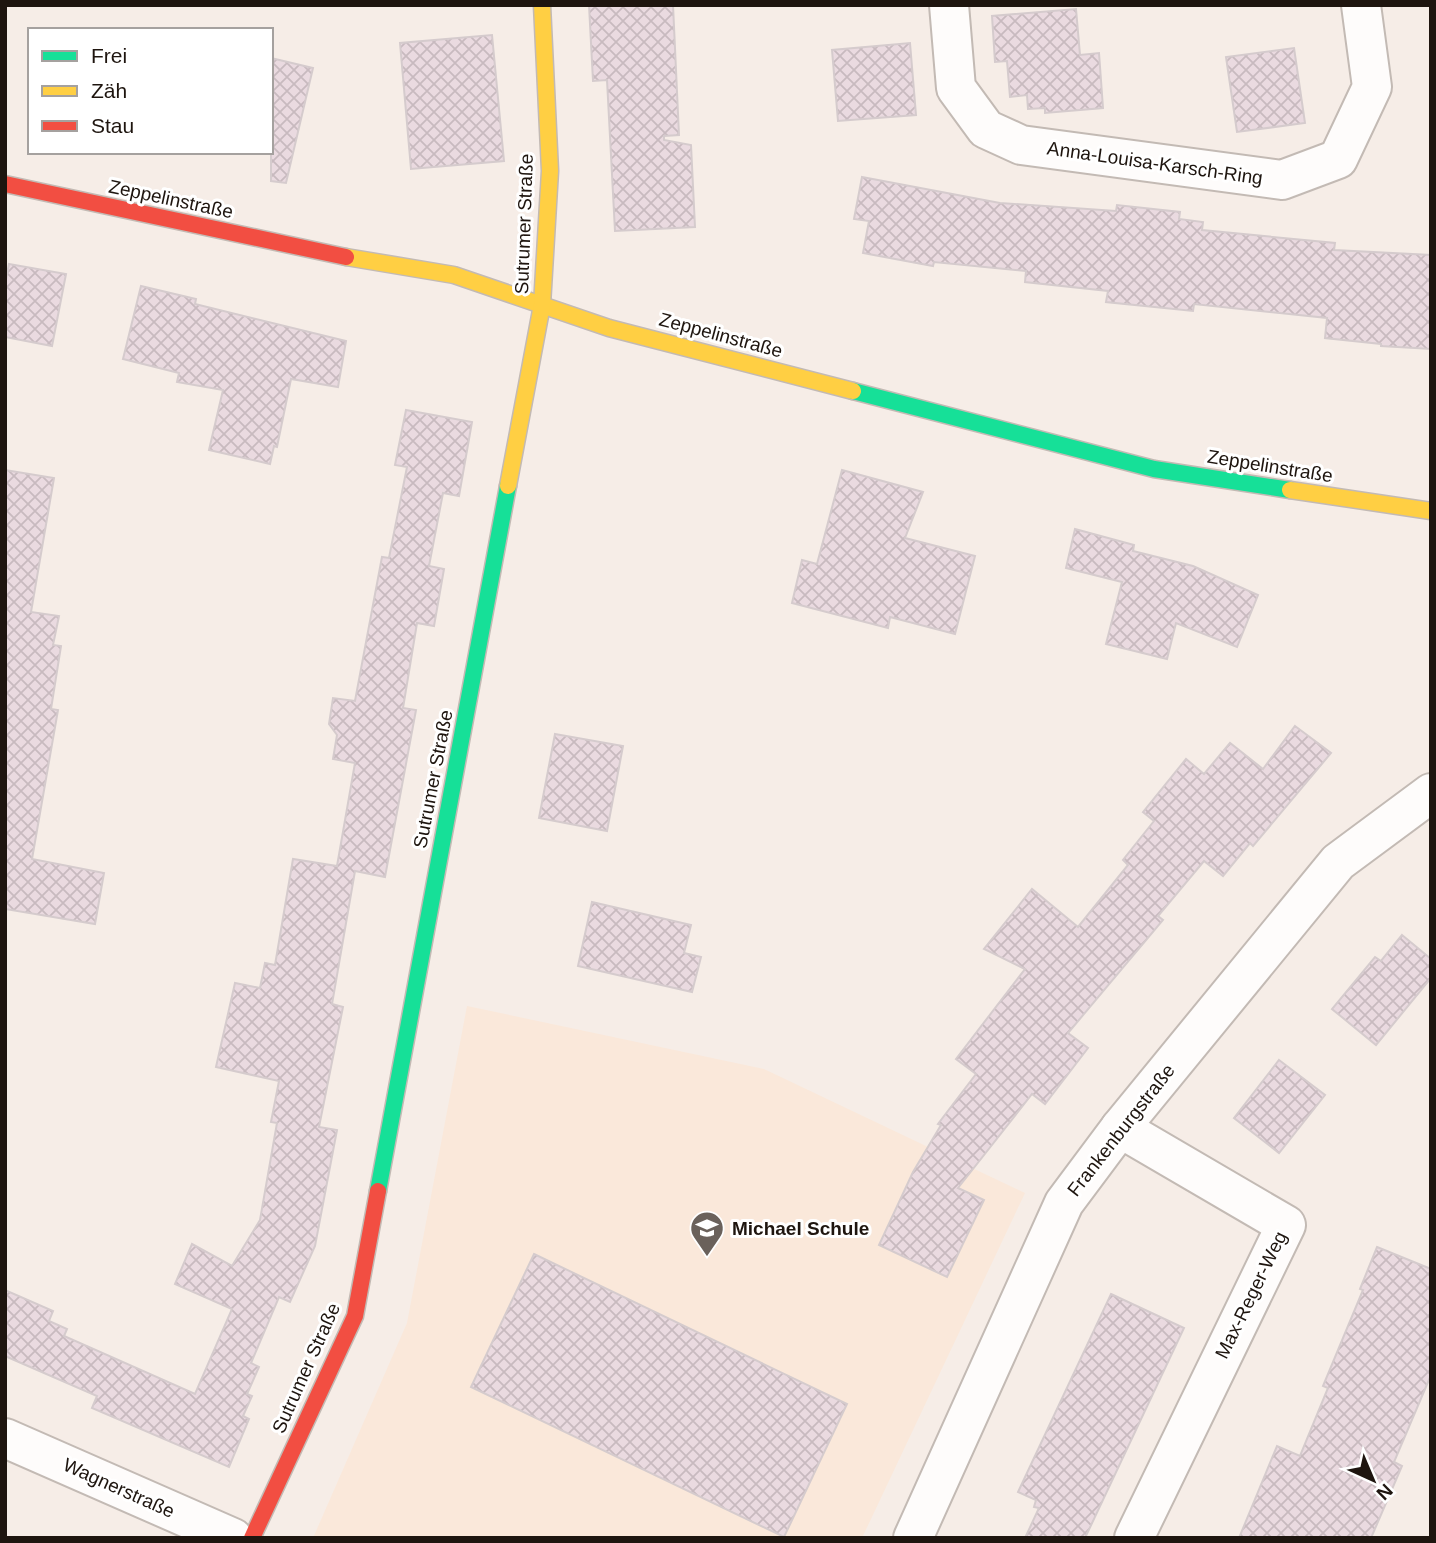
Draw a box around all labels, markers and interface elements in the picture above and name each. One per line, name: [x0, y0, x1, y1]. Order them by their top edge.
legend: [28, 28, 273, 154]
text: Frei: [91, 44, 127, 67]
text: Zäh: [91, 79, 127, 102]
text: Stau: [91, 114, 134, 137]
street label: Anna-Louisa-Karsch-Ring: [1046, 137, 1264, 189]
street label: Sutrumer Straße: [511, 153, 537, 295]
street label: Zeppelinstraße: [107, 176, 235, 222]
street label: Zeppelinstraße: [657, 308, 785, 362]
street label: Zeppelinstraße: [1206, 446, 1334, 486]
street label: Sutrumer Straße: [409, 708, 457, 850]
street label: Frankenburgstraße: [1063, 1060, 1179, 1200]
school or university icon: Michael Schule: [688, 1209, 726, 1258]
place label: Michael Schule: [732, 1218, 869, 1239]
street label: Max-Reger-Weg: [1211, 1228, 1291, 1362]
street label: Sutrumer Straße: [268, 1300, 344, 1436]
north arrow: [1338, 1445, 1408, 1515]
street label: Wagnerstraße: [60, 1454, 178, 1522]
text: N: [1372, 1480, 1397, 1504]

